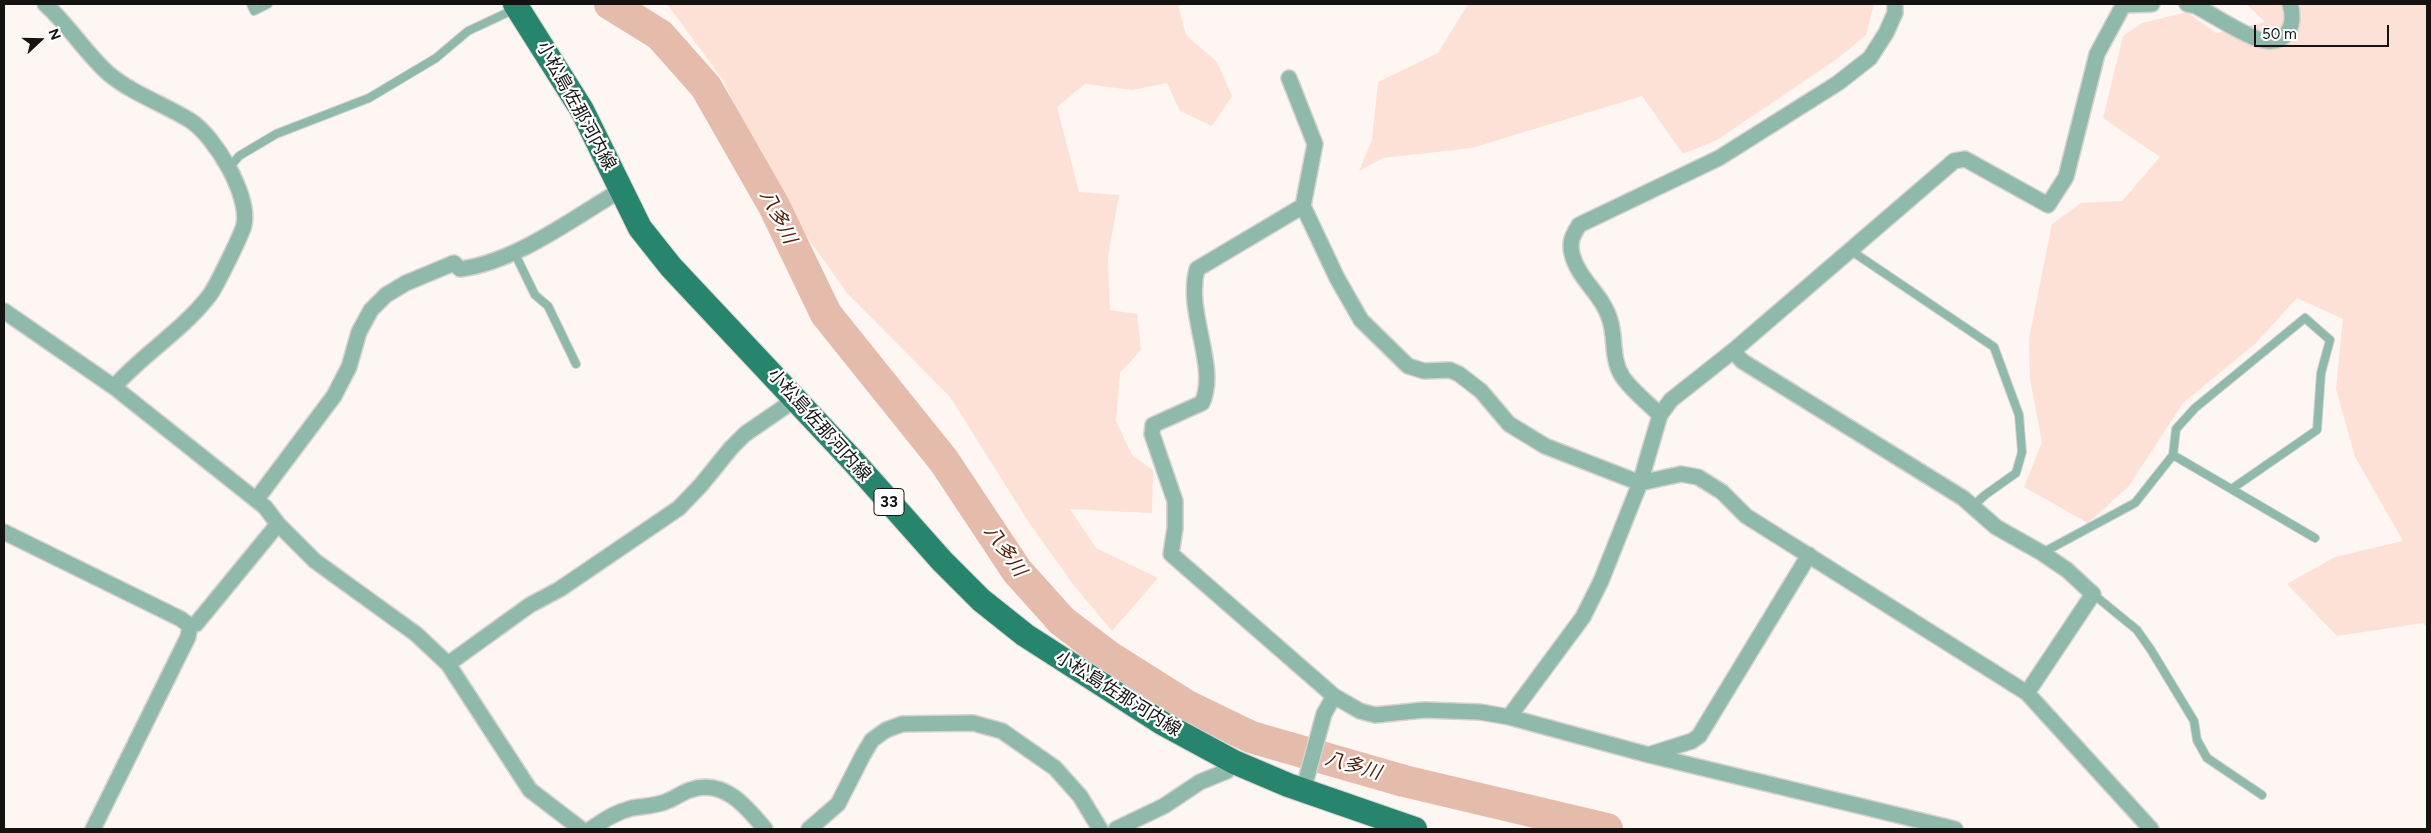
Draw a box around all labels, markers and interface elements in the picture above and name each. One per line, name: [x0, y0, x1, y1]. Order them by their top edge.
north arrow: [15, 15, 65, 65]
scale bar: [2256, 15, 2391, 47]
text: 50 m: [2262, 25, 2297, 43]
text: N: [45, 26, 64, 43]
street label: 小松島佐那河内線: [532, 38, 620, 174]
water label: 八多川: [755, 186, 801, 248]
street label: 小松島佐那河内線: [763, 364, 875, 486]
road number: 33: [874, 488, 904, 516]
water label: 八多川: [979, 521, 1031, 581]
street label: 小松島佐那河内線: [1051, 647, 1185, 741]
water label: 八多川: [1322, 747, 1384, 785]

